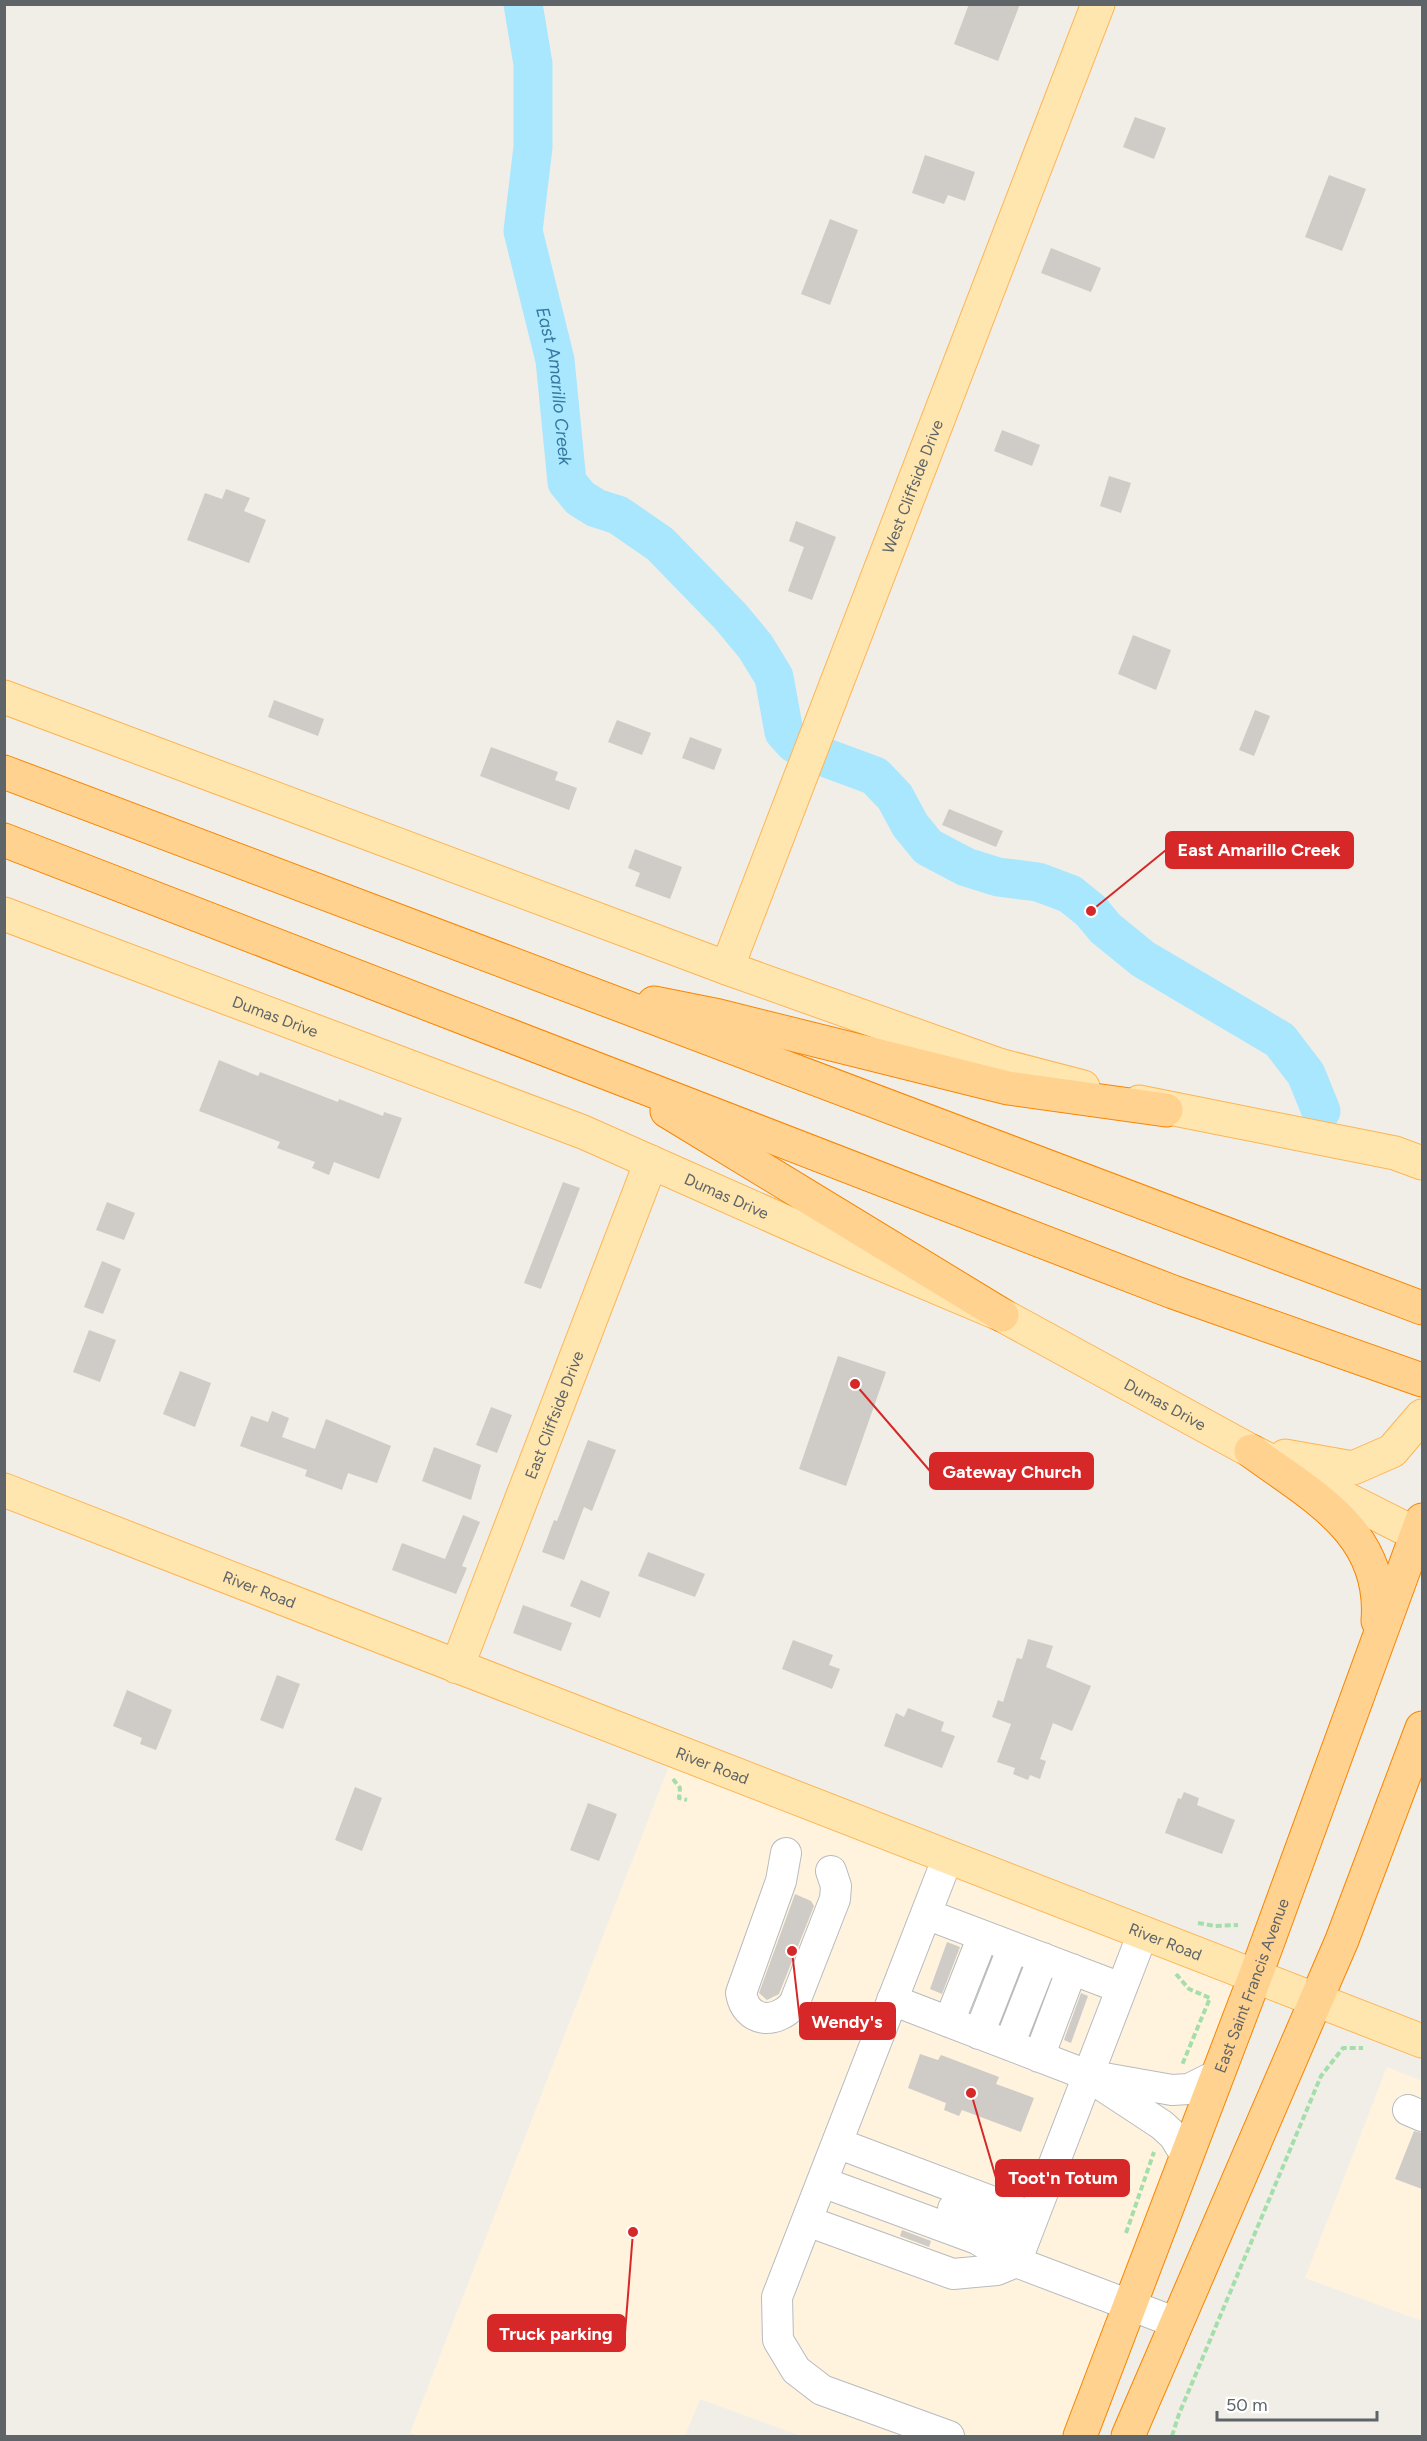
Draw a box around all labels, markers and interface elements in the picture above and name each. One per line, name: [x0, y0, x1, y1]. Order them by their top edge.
water label: East Amarillo Creek: [531, 305, 576, 468]
street label: West Cliffside Drive: [878, 417, 947, 556]
callout: East Amarillo Creek: [1166, 832, 1353, 868]
text: East Amarillo Creek: [1178, 839, 1341, 861]
street label: Dumas Drive: [230, 991, 321, 1041]
street label: Dumas Drive: [682, 1169, 772, 1223]
street label: East Cliffside Drive: [521, 1348, 587, 1482]
street label: Dumas Drive: [1121, 1374, 1210, 1434]
callout: Gateway Church: [930, 1453, 1093, 1489]
text: Gateway Church: [943, 1461, 1081, 1483]
street label: River Road: [220, 1566, 299, 1612]
street label: River Road: [673, 1742, 752, 1788]
street label: East Saint Francis Avenue: [1210, 1895, 1293, 2075]
street label: River Road: [1126, 1919, 1205, 1964]
callout: Wendy's: [800, 2003, 895, 2039]
text: Wendy's: [811, 2011, 883, 2033]
callout: Toot'n Totum: [996, 2160, 1129, 2196]
text: Toot'n Totum: [1008, 2167, 1118, 2189]
callout: Truck parking: [488, 2315, 625, 2351]
text: Truck parking: [499, 2323, 613, 2345]
scale bar: [1217, 2384, 1378, 2422]
text: 50 m: [1226, 2394, 1268, 2416]

